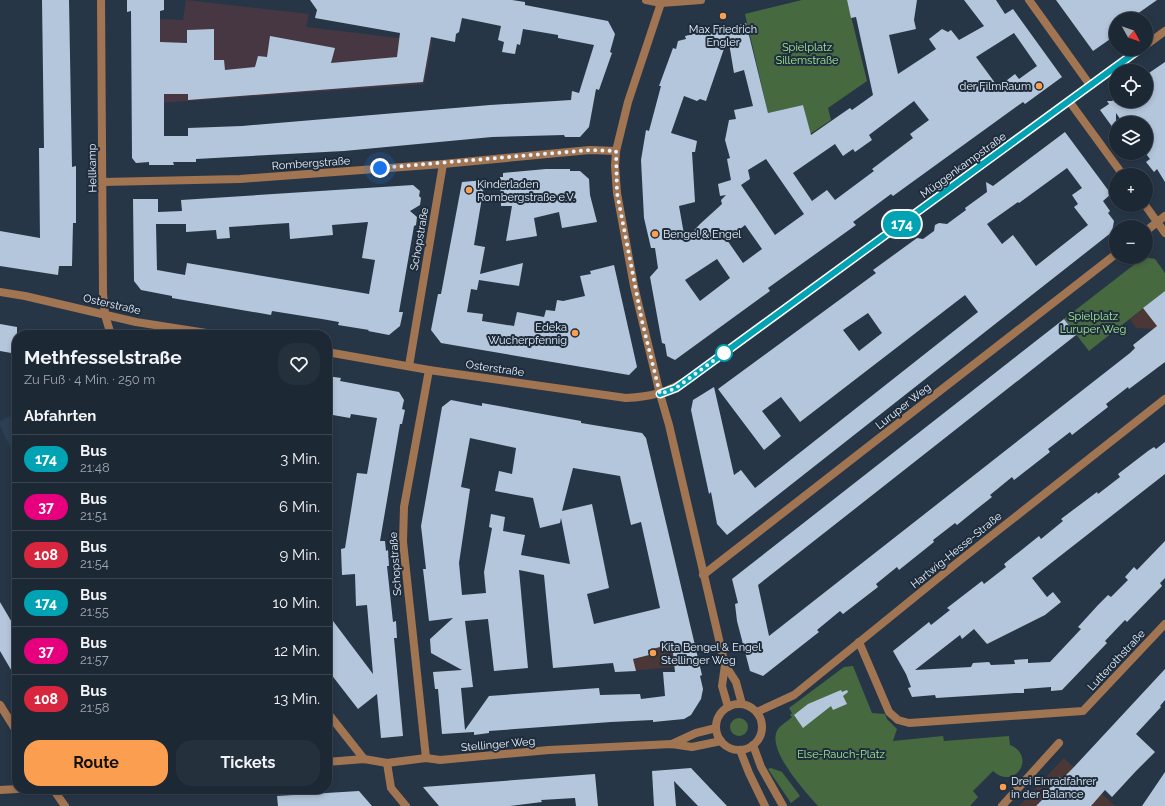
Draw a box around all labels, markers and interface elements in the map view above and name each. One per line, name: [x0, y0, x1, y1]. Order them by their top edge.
marker: Max Friedrich Engler: [718, 11, 728, 21]
north arrow: [1109, 12, 1153, 56]
map controls: [1109, 12, 1153, 264]
place label: Max Friedrich Engler: [689, 23, 757, 49]
park label: Spielplatz Sillemstraße: [776, 41, 839, 67]
button: locate: [1109, 64, 1153, 108]
place label: der FilmRaum: [960, 80, 1031, 93]
marker: der FilmRaum: [1034, 81, 1044, 91]
button: layers: [1109, 116, 1153, 160]
street label: Müggenkampstraße: [918, 130, 1009, 201]
street label: Hellkamp: [86, 143, 99, 193]
street label: Rombergstraße: [271, 154, 351, 173]
your location: [370, 158, 390, 178]
button: +: [1109, 168, 1153, 212]
place label: Kinderladen Rombergstraße e.V.: [477, 178, 575, 204]
marker: Kinderladen Rombergstraße e.V.: [464, 185, 474, 195]
street label: Schopstraße: [408, 206, 432, 272]
line badge: 174: [879, 211, 925, 237]
text: 174: [891, 216, 913, 232]
button: −: [1109, 220, 1153, 264]
place label: Bengel & Engel: [663, 228, 741, 241]
marker: Bengel & Engel: [650, 229, 660, 239]
street label: Osterstraße: [82, 292, 143, 318]
park label: Spielplatz Luruper Weg: [1060, 310, 1126, 336]
place label: Edeka Wucherpfennig: [488, 321, 567, 347]
marker: Edeka Wucherpfennig: [570, 328, 580, 338]
button: heart: [278, 343, 320, 385]
unlabelled marker: [715, 344, 733, 362]
text: Methfesselstraße: [24, 346, 182, 368]
street label: Osterstraße: [465, 358, 525, 379]
text: Zu Fuß · 4 Min. · 250 m: [24, 372, 155, 387]
street label: Luruper Weg: [873, 381, 934, 432]
text: Abfahrten: [24, 407, 96, 425]
text: Bus: [80, 442, 107, 460]
text: 3 Min.: [280, 450, 320, 468]
text: 174: [35, 451, 57, 467]
text: 21:48: [80, 460, 110, 475]
text: Bus: [80, 490, 107, 508]
text: 6 Min.: [279, 498, 320, 516]
text: 37: [38, 499, 54, 515]
text: 21:51: [80, 508, 107, 523]
street label: Hartwig-Hesse-Straße: [908, 509, 1005, 591]
street label: Schopstraße: [387, 531, 404, 596]
text: Bus: [80, 538, 107, 556]
text: 9 Min.: [279, 546, 320, 564]
text: 108: [34, 547, 58, 563]
text: 21:54: [80, 556, 109, 571]
text: Bus: [80, 586, 107, 604]
text: 10 Min.: [273, 594, 320, 612]
text: 174: [35, 595, 57, 611]
text: 21:55: [80, 604, 109, 619]
street label: Lutterothstraße: [1085, 627, 1148, 693]
text: Bus: [80, 634, 107, 652]
place label: Kita Bengel & Engel Stellinger Weg: [661, 641, 761, 667]
text: 12 Min.: [274, 642, 320, 660]
text: 37: [38, 643, 54, 659]
marker: Kita Bengel & Engel Stellinger Weg: [648, 648, 658, 658]
text: 21:57: [80, 652, 109, 667]
text: Bus: [80, 682, 107, 700]
text: 13 Min.: [274, 690, 320, 708]
text: 108: [34, 691, 58, 707]
text: 21:58: [80, 700, 110, 715]
street label: Stellinger Weg: [460, 735, 536, 754]
button: Route: [24, 740, 168, 786]
button: Tickets: [176, 740, 320, 786]
park label: Else-Rauch-Platz: [797, 748, 885, 761]
place label: Drei Einradfahrer in der Balance: [1011, 775, 1097, 801]
marker: Drei Einradfahrer in der Balance: [998, 782, 1008, 792]

